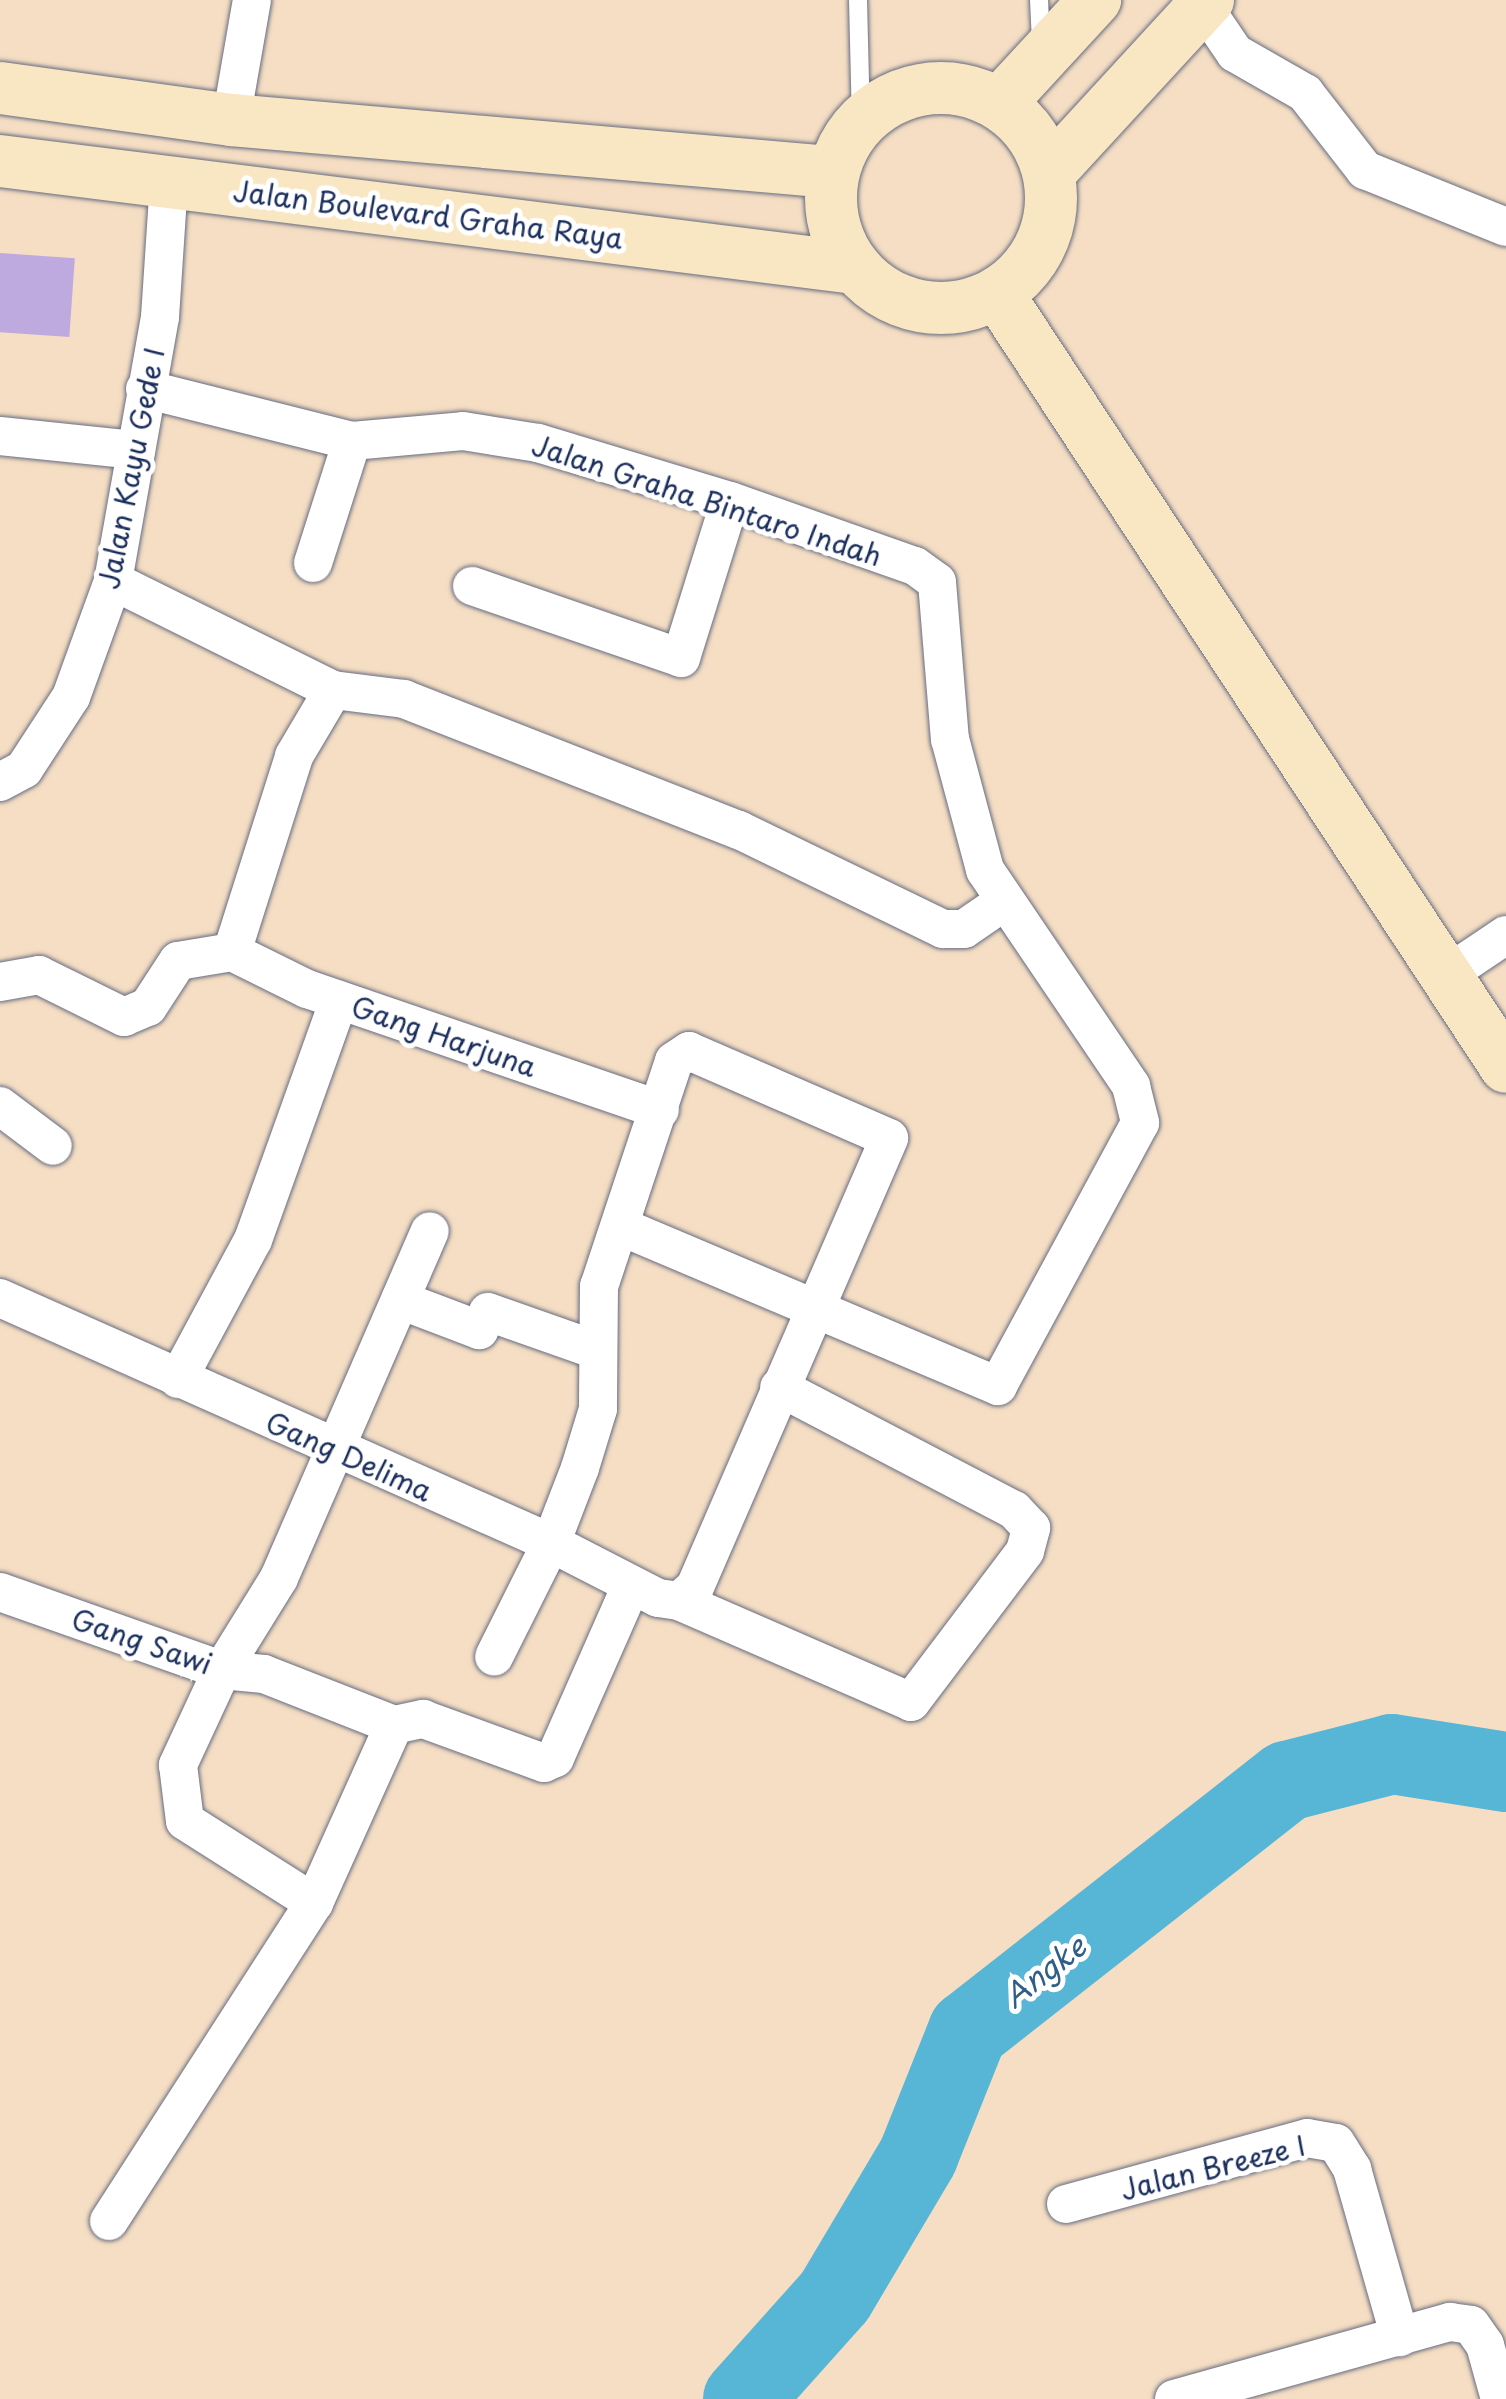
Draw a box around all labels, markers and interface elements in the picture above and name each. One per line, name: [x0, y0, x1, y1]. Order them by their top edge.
street label: Jalan Boulevard Graha Raya: [231, 173, 625, 255]
street label: Jalan Kayu Gede I: [91, 343, 171, 593]
street label: Jalan Graha Bintaro Indah: [528, 427, 886, 573]
street label: Gang Harjuna: [347, 989, 541, 1083]
street label: Gang Delima: [262, 1405, 436, 1507]
street label: Gang Sawi: [68, 1601, 216, 1681]
water label: Angke: [996, 1928, 1092, 2014]
street label: Jalan Breeze I: [1115, 2127, 1311, 2207]

